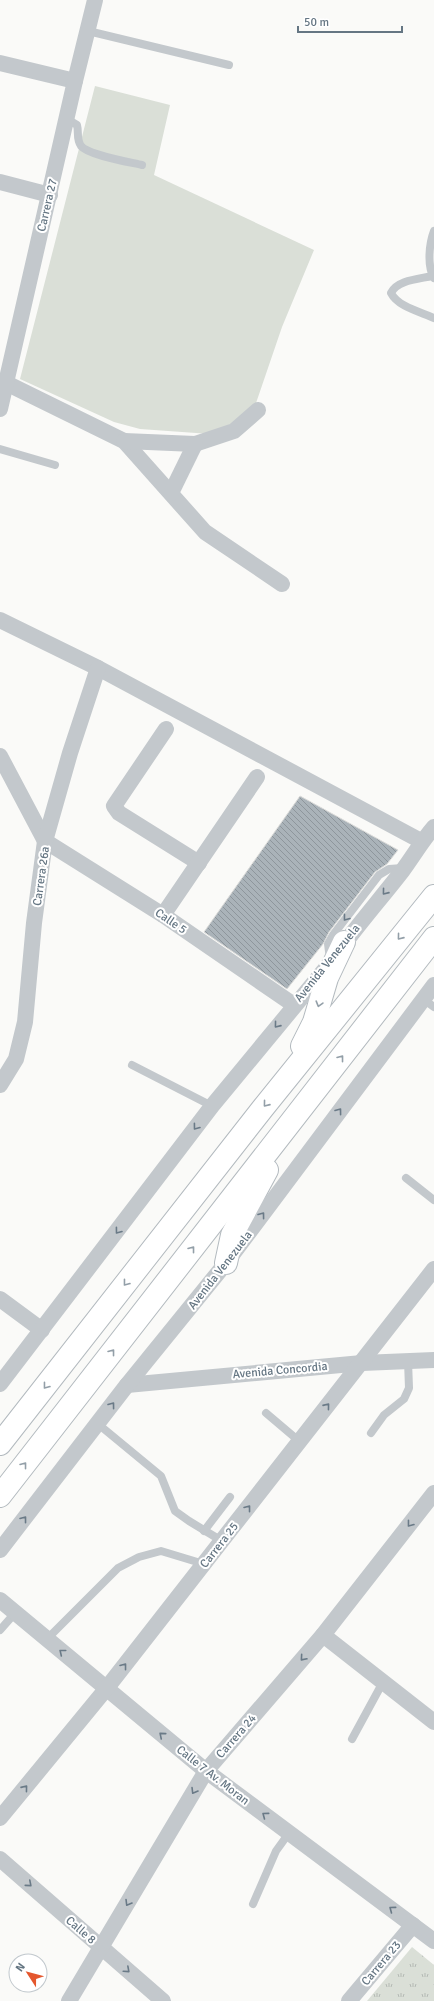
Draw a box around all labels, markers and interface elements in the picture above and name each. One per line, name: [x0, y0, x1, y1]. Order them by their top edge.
scale bar: [298, 8, 402, 34]
text: 50 m: [304, 15, 329, 30]
street label: Carrera 27: [34, 177, 61, 233]
street label: Carrera 26a: [30, 845, 53, 907]
one-way arrow: [383, 887, 390, 894]
street label: Calle 5: [152, 905, 189, 937]
one-way arrow: [344, 914, 351, 921]
street label: Avenida Venezuela: [291, 921, 363, 1005]
one-way arrow: [398, 933, 405, 940]
one-way arrow: [315, 1000, 324, 1007]
one-way arrow: [275, 1021, 282, 1028]
one-way arrow: [336, 1056, 343, 1063]
one-way arrow: [264, 1099, 271, 1106]
one-way arrow: [334, 1108, 341, 1115]
one-way arrow: [194, 1123, 201, 1130]
one-way arrow: [257, 1212, 265, 1219]
one-way arrow: [115, 1226, 122, 1233]
street label: Avenida Venezuela: [185, 1228, 256, 1313]
one-way arrow: [188, 1247, 195, 1254]
one-way arrow: [123, 1279, 130, 1286]
one-way arrow: [108, 1349, 115, 1356]
street label: Avenida Concordia: [232, 1359, 328, 1382]
one-way arrow: [43, 1381, 50, 1388]
one-way arrow: [107, 1402, 115, 1409]
one-way arrow: [323, 1403, 330, 1410]
one-way arrow: [19, 1463, 26, 1470]
one-way arrow: [243, 1505, 250, 1512]
one-way arrow: [19, 1516, 27, 1523]
street label: Carrera 25: [197, 1519, 242, 1571]
one-way arrow: [408, 1519, 415, 1526]
one-way arrow: [59, 1650, 67, 1657]
one-way arrow: [301, 1654, 308, 1661]
one-way arrow: [120, 1663, 127, 1670]
street label: Carrera 24: [213, 1711, 260, 1762]
one-way arrow: [160, 1733, 167, 1740]
street label: Calle 7 Av. Moran: [173, 1742, 252, 1809]
one-way arrow: [20, 1786, 27, 1793]
one-way arrow: [192, 1787, 199, 1794]
one-way arrow: [262, 1812, 269, 1820]
one-way arrow: [25, 1880, 32, 1887]
one-way arrow: [125, 1899, 132, 1906]
one-way arrow: [389, 1906, 396, 1914]
street label: Calle 8: [62, 1913, 99, 1948]
street label: Carrera 23: [358, 1938, 404, 1989]
north arrow: [8, 1953, 48, 1993]
text: N: [13, 1960, 28, 1974]
one-way arrow: [123, 1965, 130, 1972]

